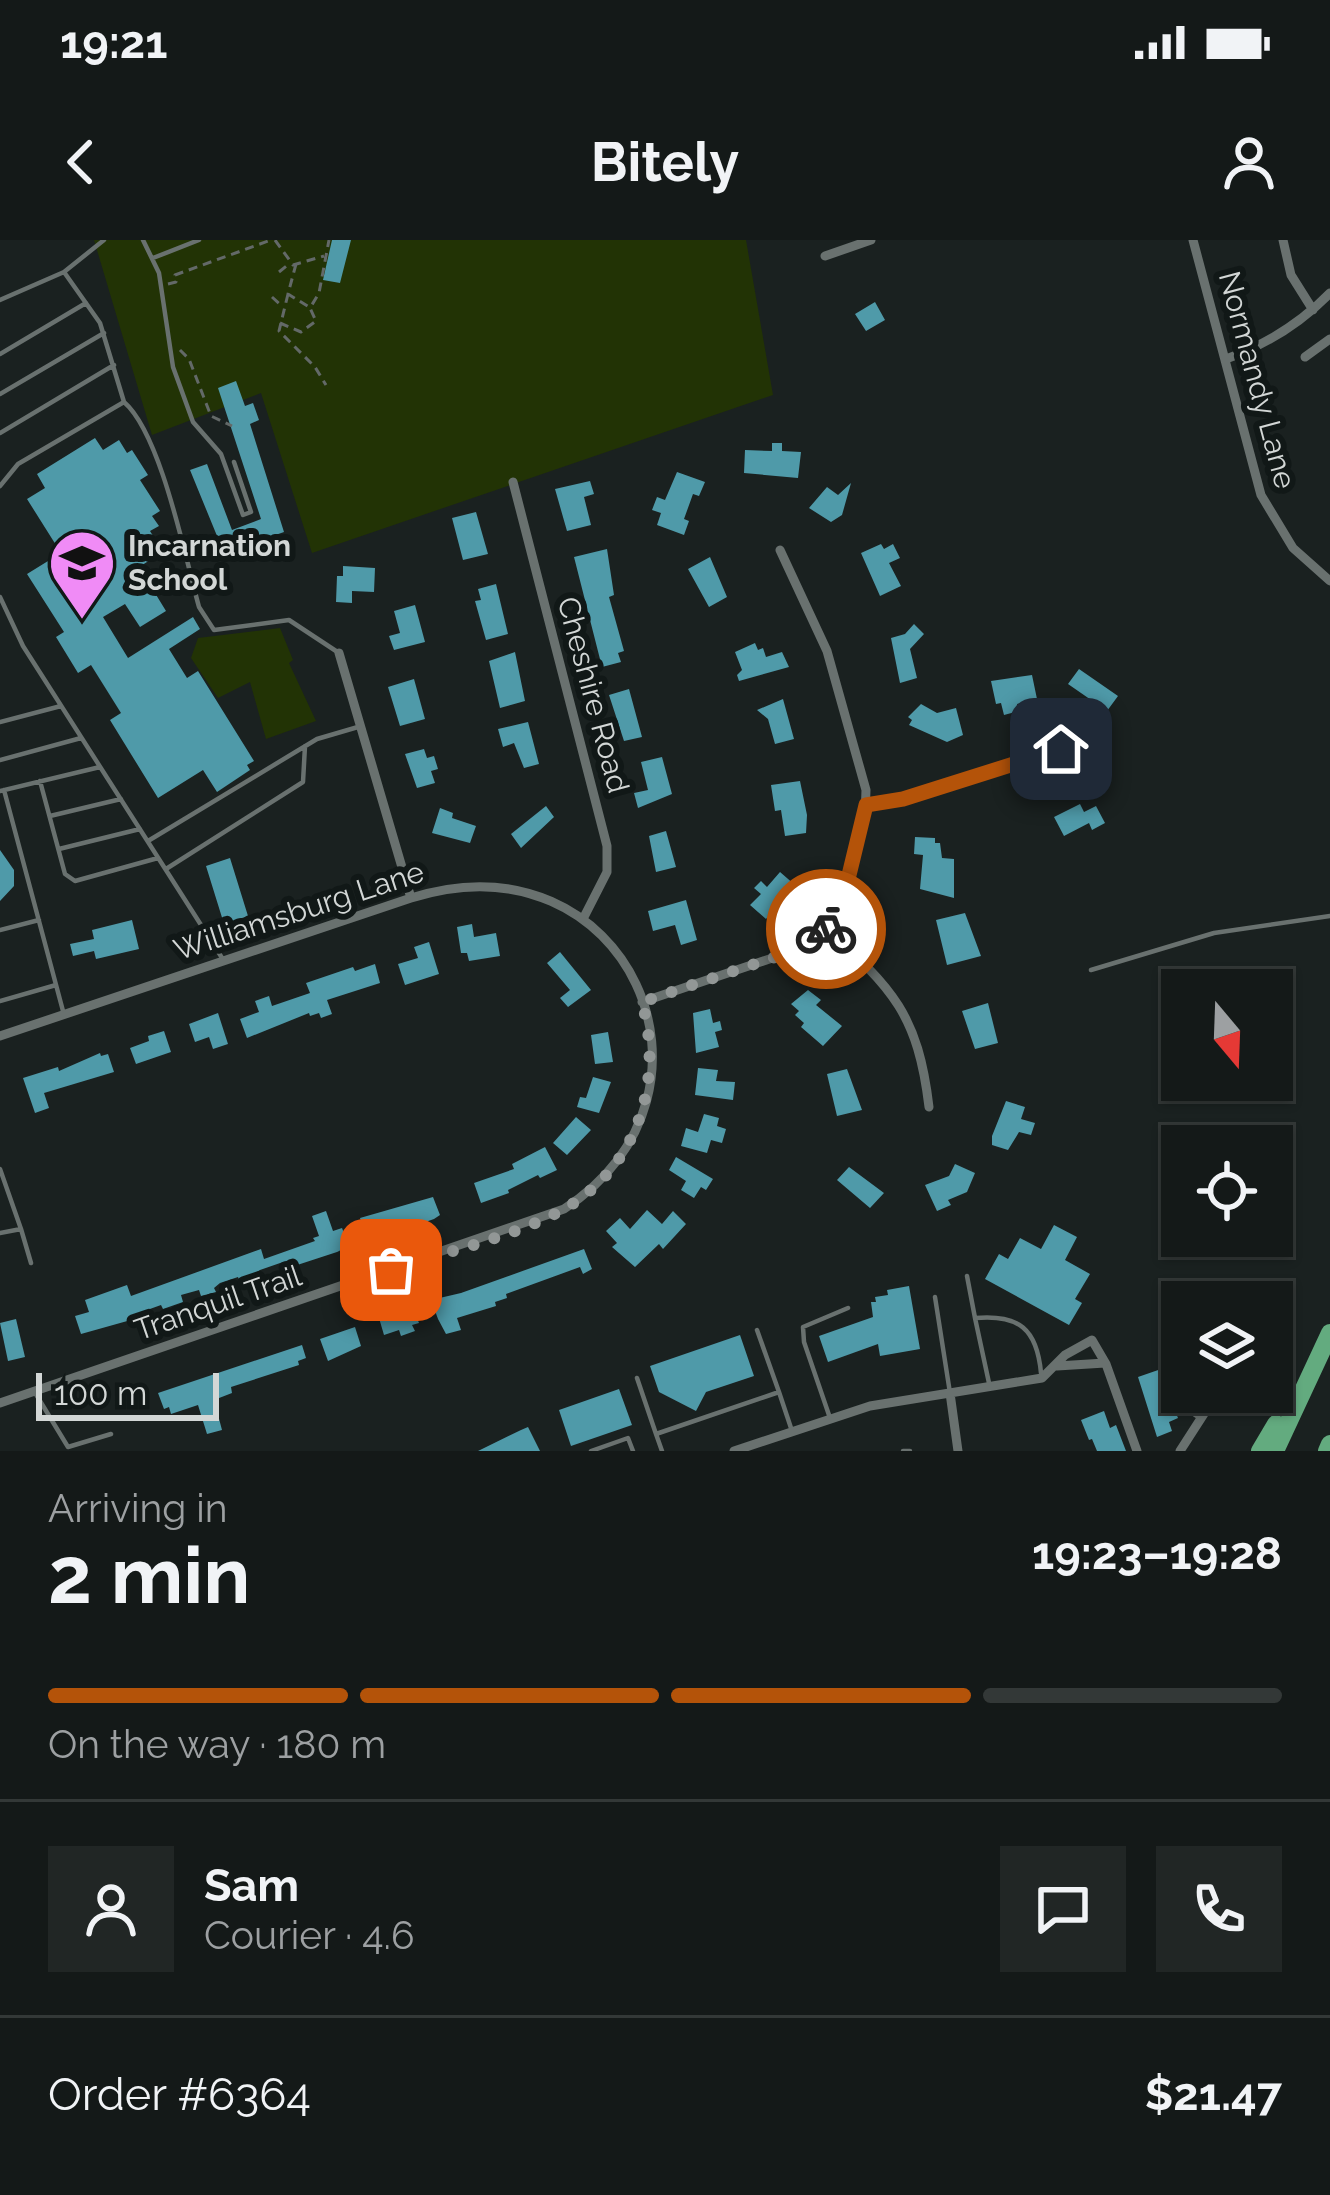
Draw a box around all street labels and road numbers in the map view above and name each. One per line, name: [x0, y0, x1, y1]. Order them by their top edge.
street label: Normandy Lane: [1212, 267, 1303, 492]
street label: Cheshire Road: [551, 593, 636, 797]
street label: Williamsburg Lane: [169, 854, 428, 967]
street label: Tranquil Trail: [130, 1257, 307, 1347]

